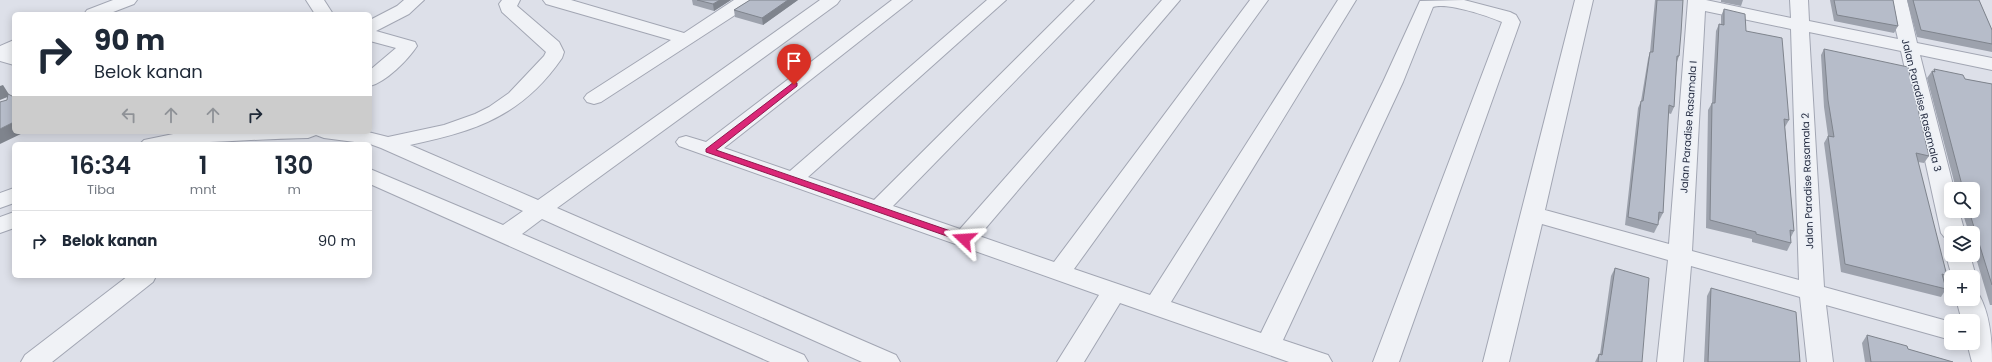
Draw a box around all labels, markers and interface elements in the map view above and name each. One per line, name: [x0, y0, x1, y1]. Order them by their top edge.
text: 90 m: [94, 21, 165, 60]
icon: right: [28, 28, 80, 80]
street label: Jalan Paradise Rasamala 3: [1898, 37, 1945, 173]
pin: [777, 44, 811, 85]
icon: arrive: [783, 50, 805, 72]
text: Belok kanan: [94, 59, 203, 84]
street label: Jalan Paradise Rasamala I: [1676, 60, 1701, 194]
icon: left: [118, 104, 140, 126]
icon: ahead: [160, 104, 182, 126]
icon: ahead: [202, 104, 224, 126]
icon: right: [244, 104, 266, 126]
street label: Jalan Paradise Rasamala 2: [1798, 112, 1817, 249]
text: 16:34: [71, 149, 131, 182]
text: 1: [199, 149, 207, 182]
text: 130: [275, 149, 313, 182]
text: Tiba: [87, 180, 115, 199]
text: mnt: [190, 180, 216, 199]
text: m: [287, 180, 301, 199]
map controls: [1944, 182, 1980, 350]
button: search: [1944, 182, 1980, 218]
position arrow: [943, 218, 985, 260]
button: layers: [1944, 226, 1980, 262]
icon: right: [28, 230, 50, 252]
text: Belok kanan: [62, 230, 157, 251]
text: 90 m: [318, 230, 356, 251]
button: +: [1944, 270, 1980, 306]
button: −: [1944, 314, 1980, 350]

